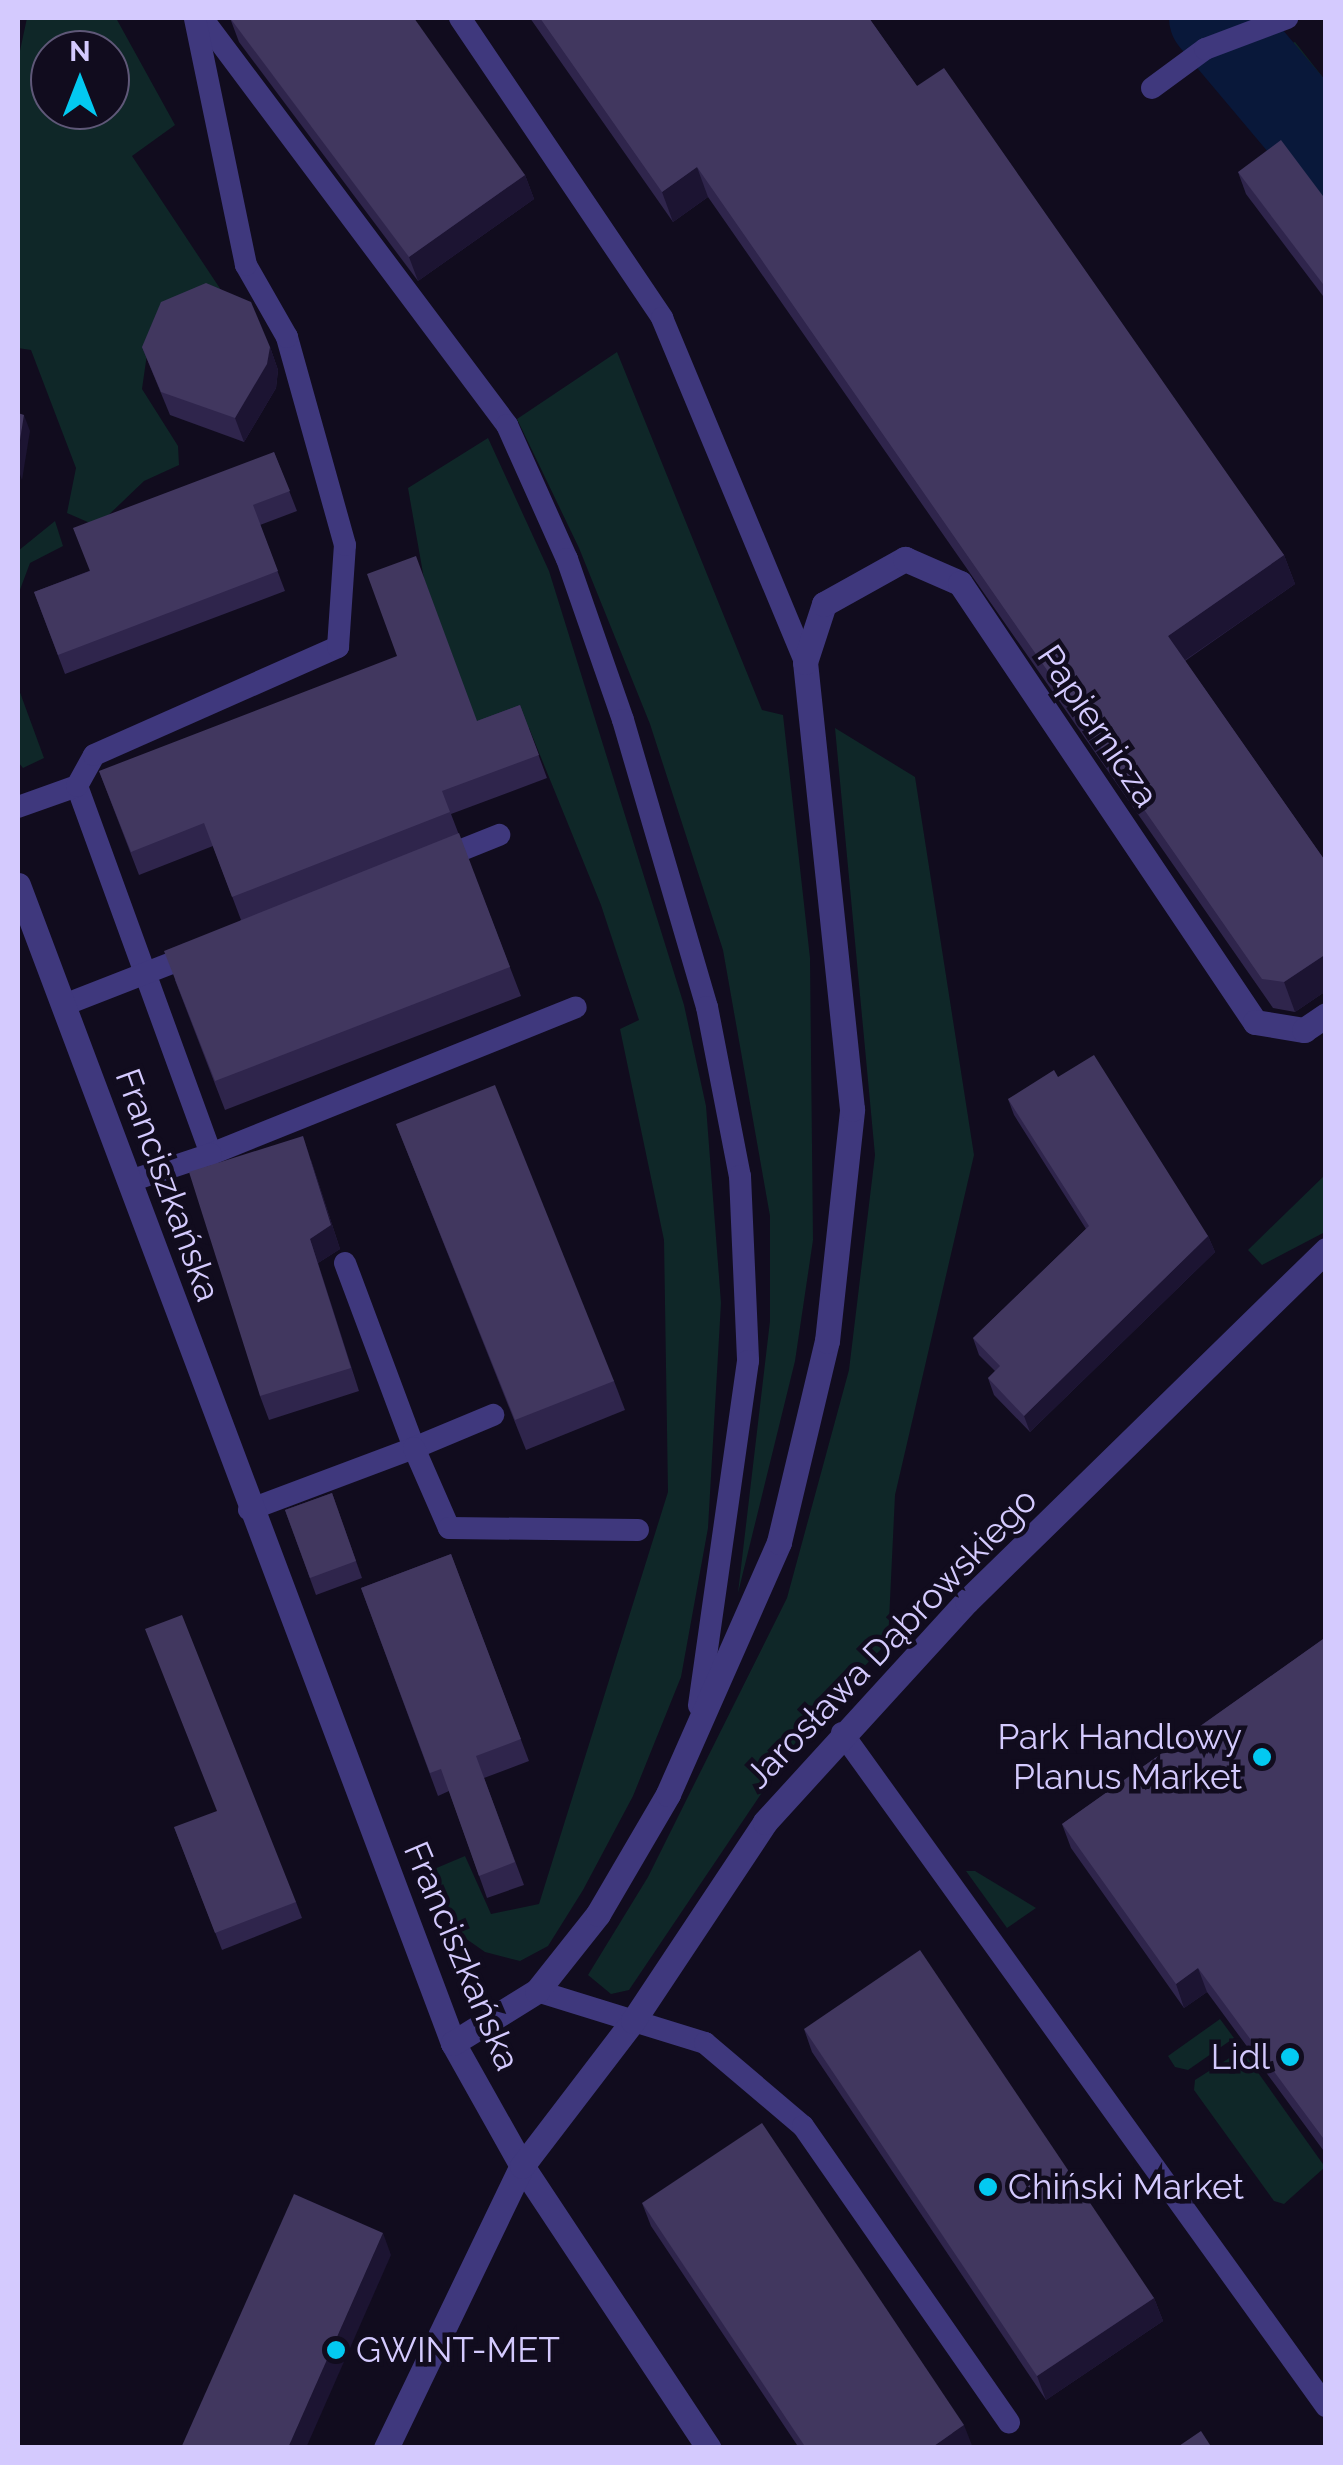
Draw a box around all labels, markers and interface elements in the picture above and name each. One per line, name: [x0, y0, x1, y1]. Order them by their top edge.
north arrow: [30, 30, 130, 130]
text: N: [69, 35, 91, 68]
street label: Papiernicza: [1029, 637, 1167, 815]
street label: Franciszkańska: [106, 1063, 230, 1307]
street label: Jarosława Dąbrowskiego: [736, 1479, 1046, 1797]
place label: Park Handlowy Planus Market: [998, 1716, 1242, 1798]
marker: Park Handlowy Planus Market: [1251, 1746, 1273, 1768]
street label: Franciszkańska: [395, 1835, 529, 2077]
place label: Lidl: [1211, 2036, 1270, 2078]
marker: Lidl: [1279, 2046, 1301, 2068]
place label: Chiński Market: [1008, 2166, 1244, 2208]
marker: Chiński Market: [977, 2176, 999, 2198]
place label: GWINT-MET: [356, 2329, 560, 2371]
marker: GWINT-MET: [325, 2339, 347, 2361]

